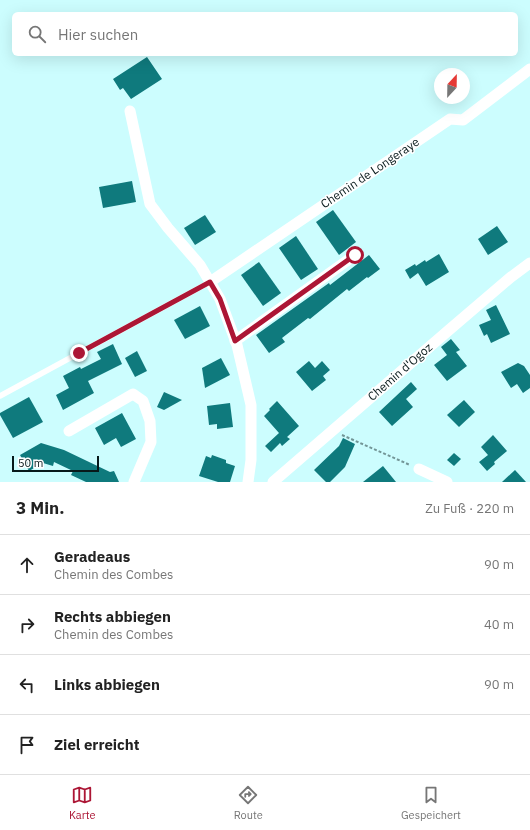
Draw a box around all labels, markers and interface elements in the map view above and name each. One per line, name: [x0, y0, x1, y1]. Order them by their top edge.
search box: [12, 12, 518, 56]
icon: search: [26, 23, 48, 45]
text: Hier suchen: [58, 25, 138, 44]
north arrow: [434, 68, 470, 104]
street label: Chemin de Longeraye: [317, 134, 422, 211]
route start: [346, 246, 364, 264]
street label: Chemin d'Ogoz: [364, 339, 435, 404]
route end: [70, 344, 88, 362]
scale bar: [12, 454, 99, 473]
text: 50 m: [18, 456, 43, 470]
text: 3 Min.: [16, 497, 64, 519]
text: Zu Fuß · 220 m: [425, 500, 514, 517]
text: Geradeaus: [54, 547, 130, 566]
icon: ahead: [16, 554, 38, 576]
text: 90 m: [484, 556, 514, 573]
text: Chemin des Combes: [54, 566, 173, 583]
text: Rechts abbiegen: [54, 607, 171, 626]
icon: right: [16, 614, 38, 636]
text: 40 m: [484, 616, 514, 633]
text: Chemin des Combes: [54, 626, 173, 643]
icon: left: [16, 674, 38, 696]
text: Links abbiegen: [54, 675, 160, 694]
text: 90 m: [484, 676, 514, 693]
icon: arrive: [16, 734, 38, 756]
text: Ziel erreicht: [54, 735, 140, 754]
tab: Karte: [69, 784, 96, 822]
tab: Route: [234, 784, 263, 822]
tab: Gespeichert: [401, 784, 461, 822]

